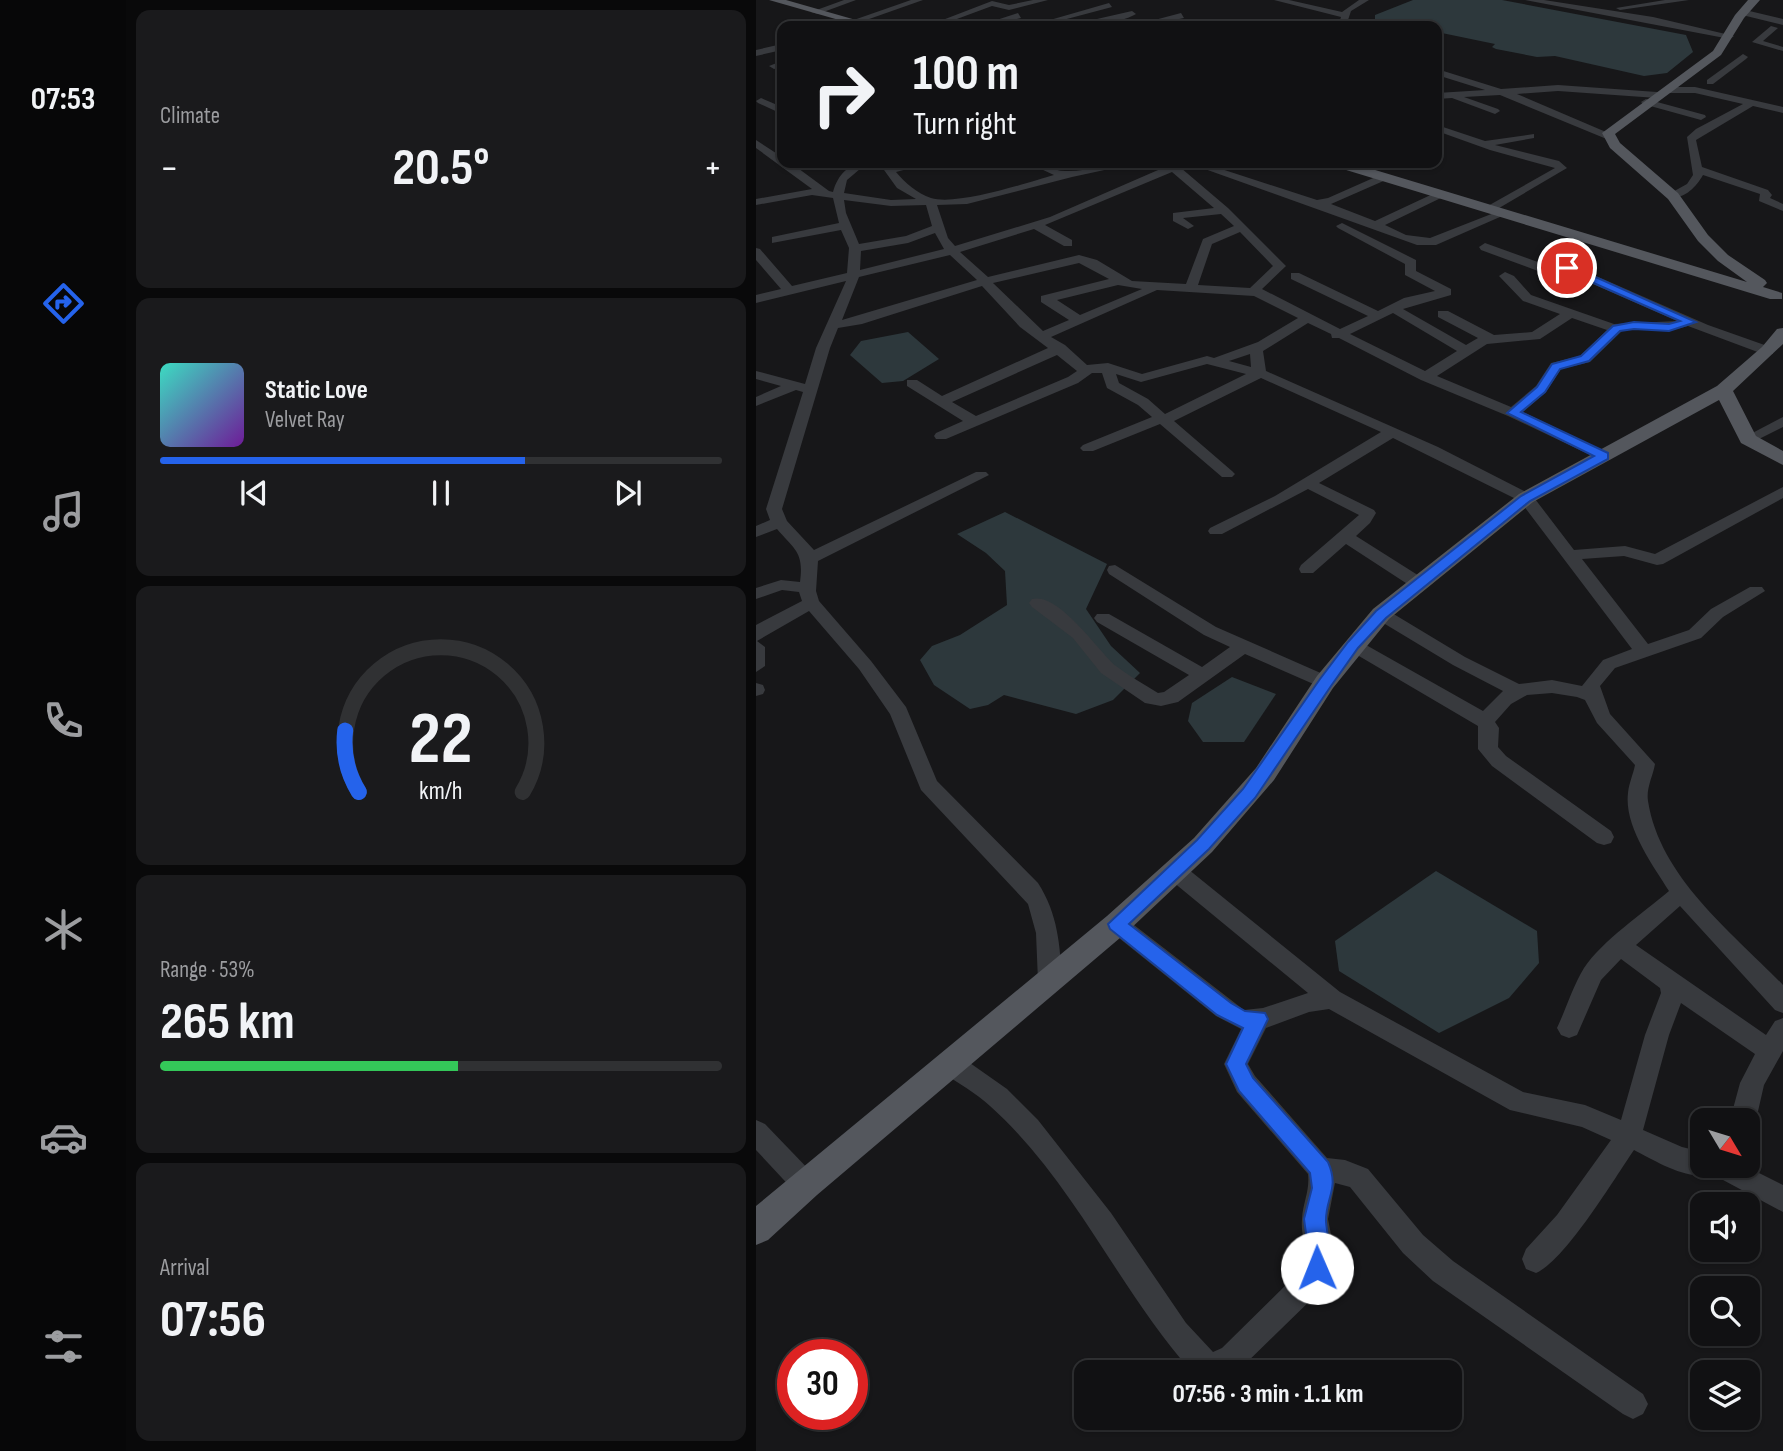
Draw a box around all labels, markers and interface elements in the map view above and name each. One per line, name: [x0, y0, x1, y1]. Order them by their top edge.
text: 100 m: [913, 45, 1019, 104]
icon: right: [798, 49, 889, 140]
text: 07:53: [31, 80, 95, 119]
text: Climate: [160, 102, 220, 130]
text: Turn right: [913, 105, 1017, 144]
text: 20.5°: [392, 137, 490, 200]
text: −: [160, 146, 179, 191]
text: +: [703, 146, 722, 191]
pin: [1537, 238, 1597, 298]
icon: arrive: [1548, 249, 1586, 287]
icon: directions: [39, 279, 88, 328]
text: Static Love: [265, 375, 368, 406]
text: Velvet Ray: [265, 406, 345, 434]
icon: previous: [235, 474, 273, 512]
icon: pause: [422, 474, 460, 512]
icon: next: [609, 474, 647, 512]
icon: music: [39, 487, 88, 536]
icon: phone: [39, 696, 88, 745]
text: 22: [409, 696, 473, 784]
text: km/h: [419, 775, 463, 806]
icon: climate: [39, 905, 88, 954]
text: Range · 53%: [160, 956, 255, 984]
text: 265 km: [160, 991, 295, 1054]
north arrow: [1690, 1108, 1760, 1178]
map controls: [1690, 1108, 1760, 1430]
icon: car: [39, 1113, 88, 1162]
button: sound: [1690, 1192, 1760, 1262]
position arrow: [1280, 1231, 1354, 1305]
text: Arrival: [160, 1254, 209, 1282]
button: search: [1690, 1276, 1760, 1346]
text: 07:56: [160, 1289, 266, 1352]
icon: filters: [39, 1322, 88, 1371]
speed limit sign: 30: [777, 1339, 868, 1430]
button: layers: [1690, 1360, 1760, 1430]
text: 07:56 · 3 min · 1.1 km: [1173, 1379, 1363, 1410]

